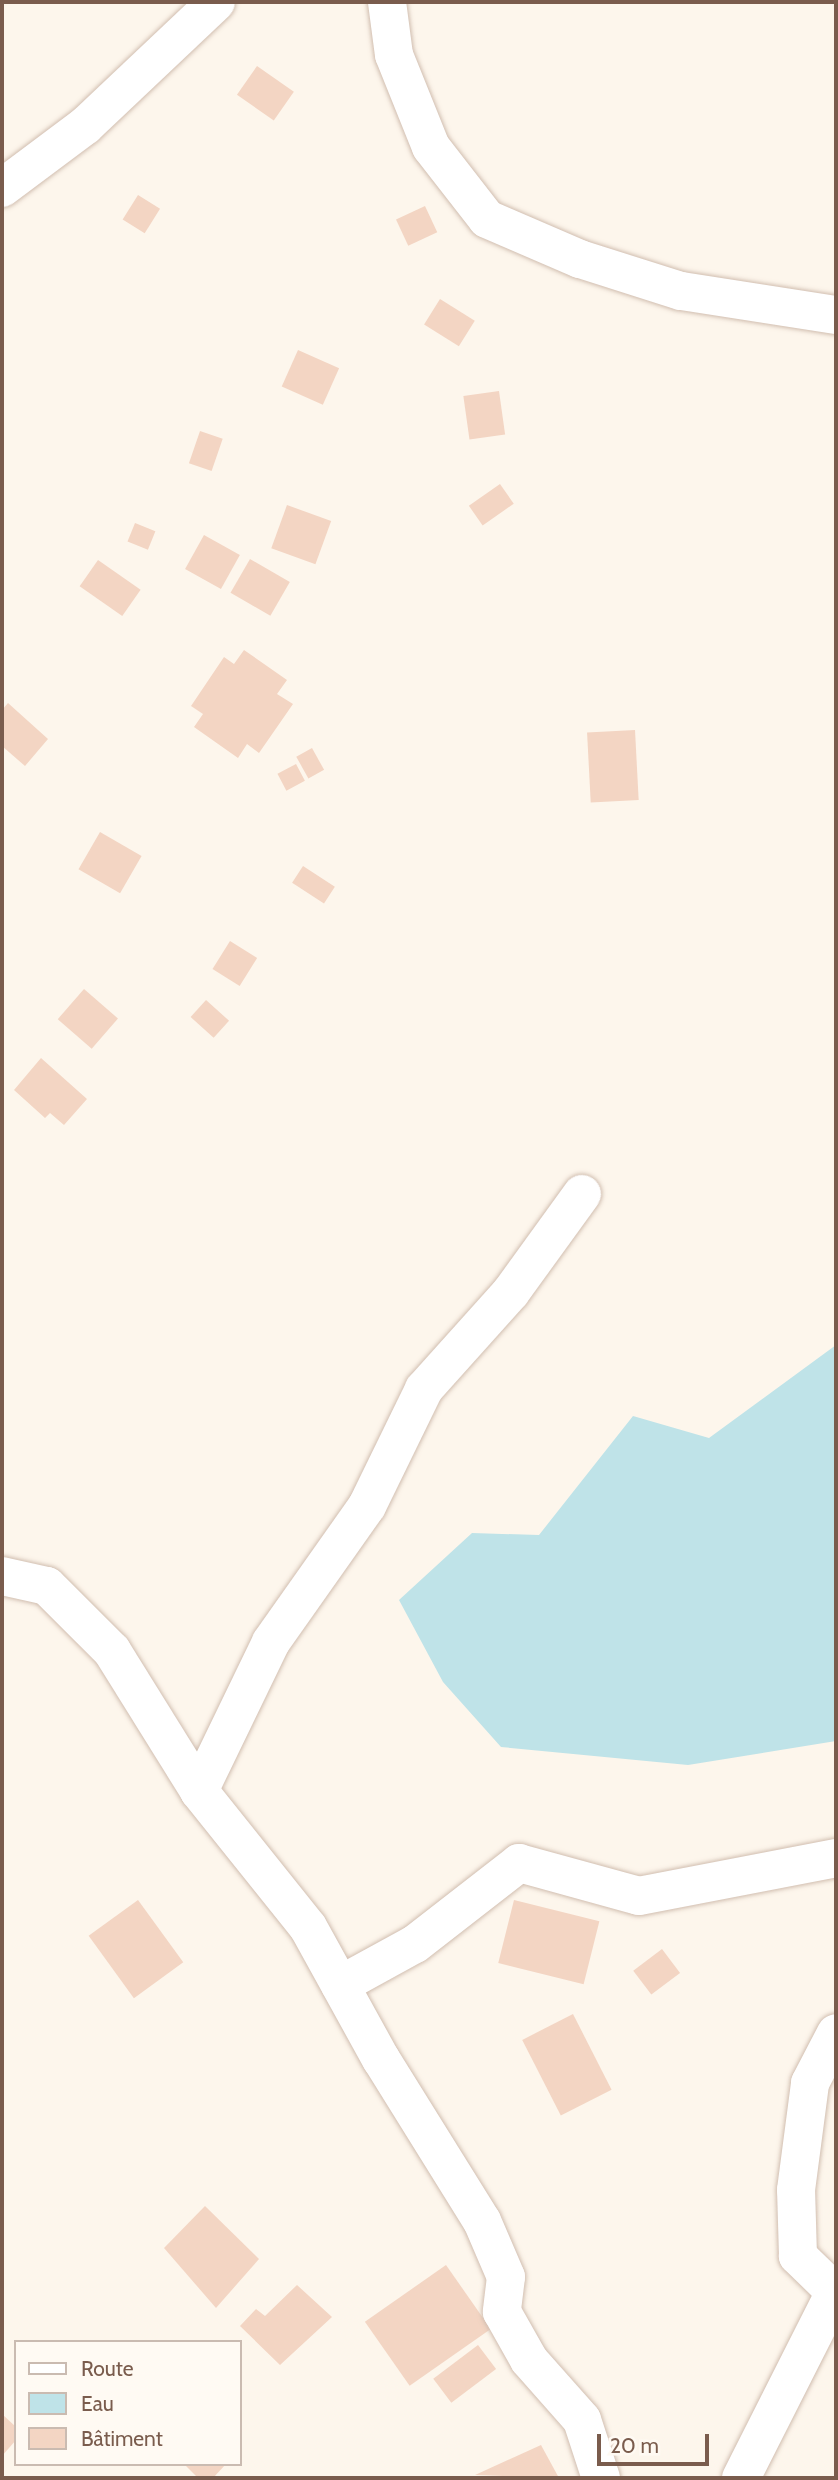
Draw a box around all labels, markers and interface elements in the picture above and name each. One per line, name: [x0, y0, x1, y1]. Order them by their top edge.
legend: [14, 2340, 242, 2466]
text: Route: [81, 2356, 134, 2381]
text: Eau: [81, 2391, 114, 2416]
scale bar: [600, 2420, 712, 2464]
text: Bâtiment: [81, 2426, 163, 2451]
text: 20 m: [610, 2433, 659, 2458]

